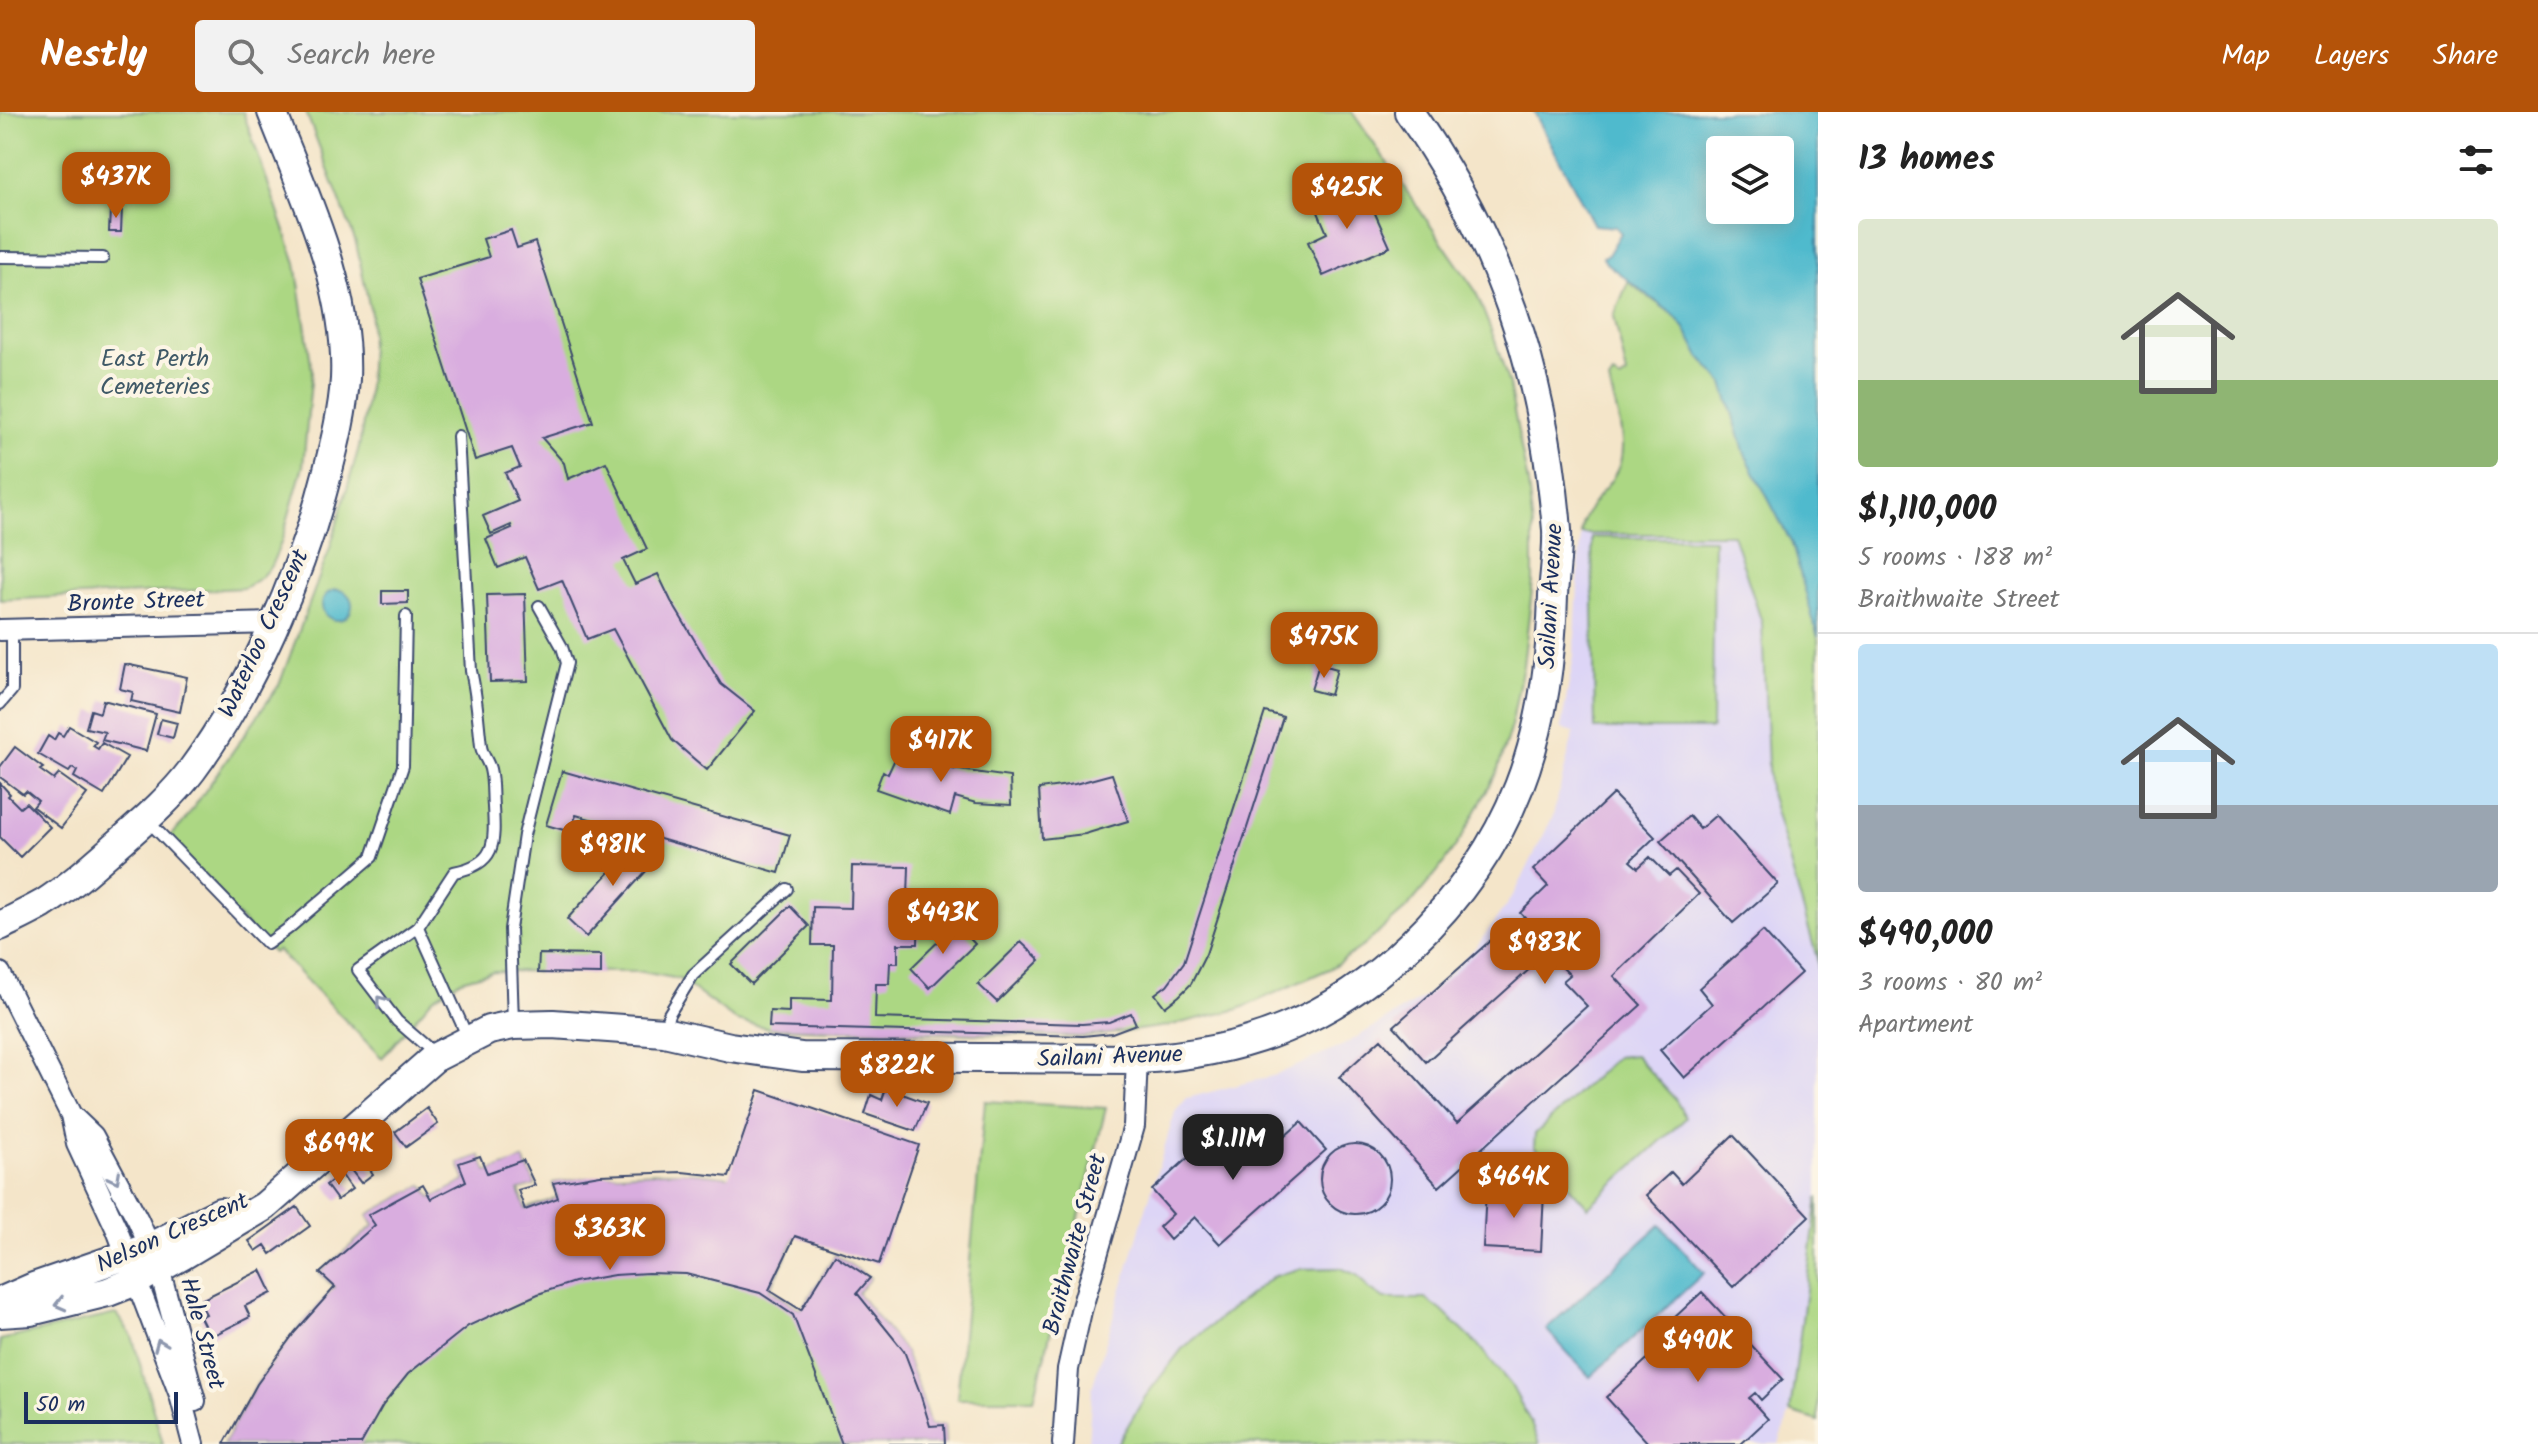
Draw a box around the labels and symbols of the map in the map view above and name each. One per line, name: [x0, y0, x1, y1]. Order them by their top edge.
pin: $437K: [60, 152, 172, 220]
pin: $425K: [1291, 163, 1403, 231]
park label: East Perth Cemeteries: [100, 340, 210, 407]
street label: Sailani Avenue: [1528, 522, 1575, 670]
street label: Waterloo Crescent: [208, 542, 321, 724]
street label: Bronte Street: [67, 581, 206, 624]
pin: $475K: [1268, 612, 1380, 680]
pin: $417K: [885, 716, 997, 784]
pin: $981K: [557, 820, 669, 888]
pin: $443K: [887, 888, 999, 956]
pin: $983K: [1489, 918, 1601, 986]
one-way arrow: [377, 995, 391, 1010]
street label: Sailani Avenue: [1037, 1035, 1184, 1080]
pin: $822K: [841, 1041, 953, 1109]
pin: $1.11M: [1168, 1114, 1298, 1182]
pin: $699K: [283, 1119, 395, 1187]
street label: Braithwaite Street: [1033, 1149, 1119, 1339]
pin: $464K: [1458, 1152, 1570, 1220]
one-way arrow: [105, 1169, 121, 1183]
street label: Nelson Crescent: [90, 1182, 256, 1284]
pin: $363K: [554, 1204, 666, 1272]
street label: Hale Street: [168, 1273, 235, 1394]
one-way arrow: [53, 1294, 67, 1311]
pin: $490K: [1642, 1316, 1754, 1384]
one-way arrow: [153, 1338, 170, 1352]
scale bar: [24, 1388, 178, 1424]

